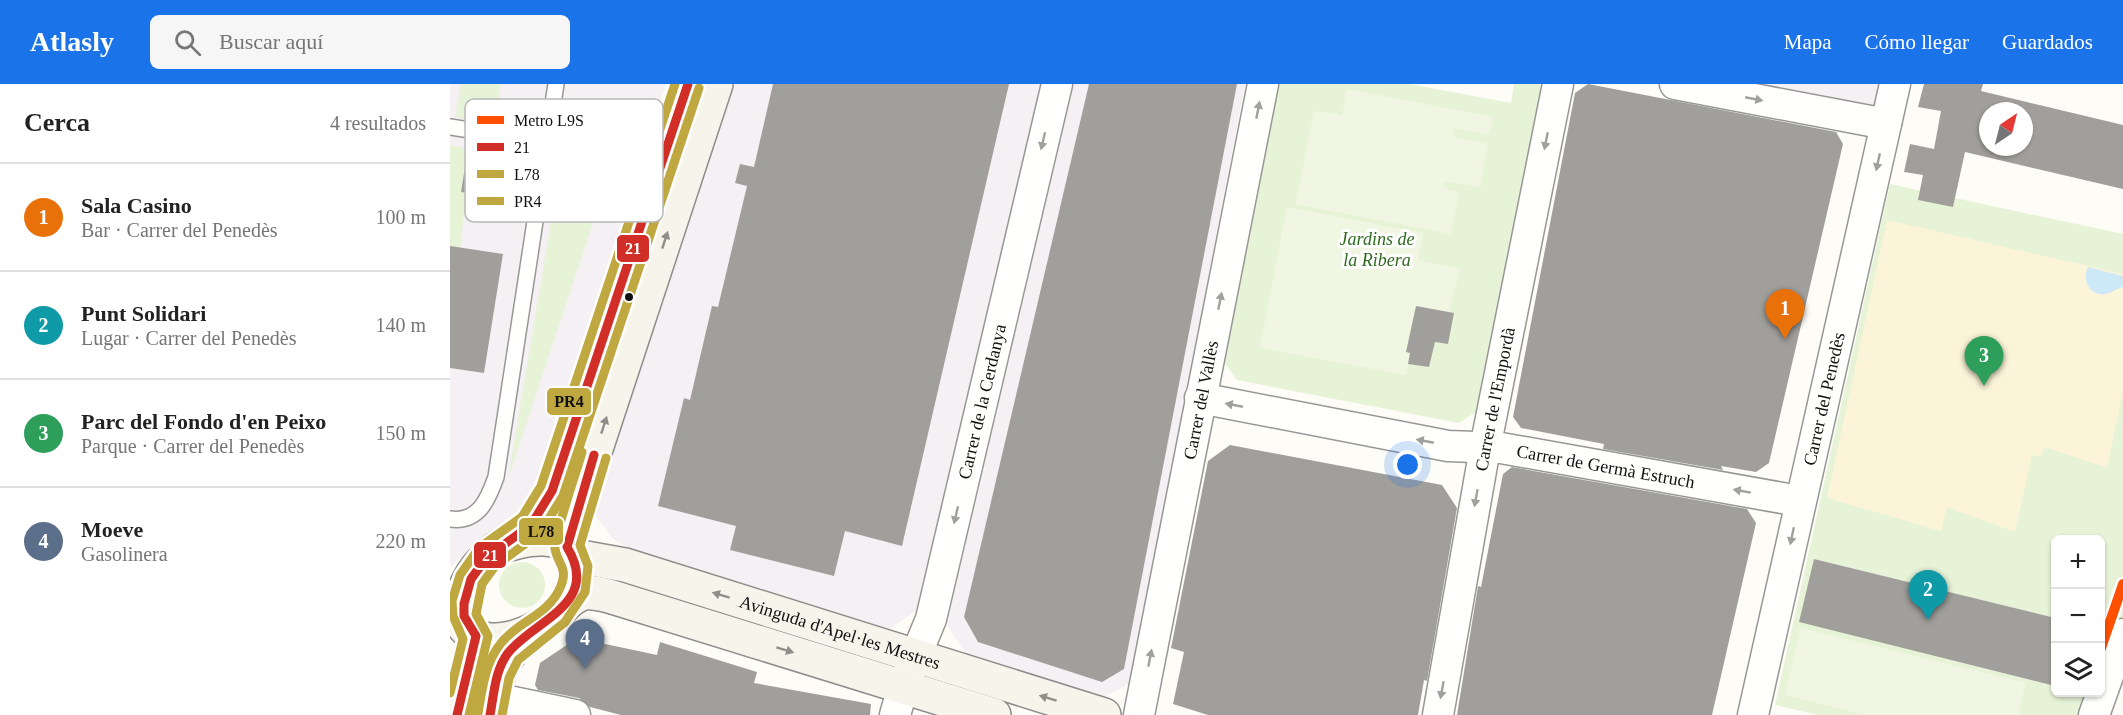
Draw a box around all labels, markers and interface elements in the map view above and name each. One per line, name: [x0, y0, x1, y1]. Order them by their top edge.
search box: [150, 15, 570, 69]
text: Atlasly: [30, 26, 114, 57]
icon: search: [171, 26, 204, 59]
text: Buscar aquí: [219, 29, 323, 54]
text: Mapa: [1784, 30, 1832, 54]
text: Cómo llegar: [1865, 30, 1969, 54]
text: Guardados: [2002, 30, 2093, 54]
one-way arrow: [1744, 95, 1763, 104]
legend: [465, 99, 663, 222]
one-way arrow: [1254, 100, 1263, 119]
north arrow: [1979, 102, 2033, 156]
text: Cerca: [24, 108, 90, 137]
text: 4 resultados: [330, 112, 426, 134]
text: Metro L9S: [514, 112, 584, 129]
one-way arrow: [1038, 132, 1048, 150]
one-way arrow: [1541, 132, 1550, 151]
text: 21: [514, 139, 530, 156]
one-way arrow: [1873, 152, 1882, 171]
text: L78: [514, 166, 540, 183]
text: Sala Casino: [81, 193, 192, 218]
text: PR4: [514, 193, 542, 210]
text: 1: [39, 206, 49, 228]
text: 100 m: [375, 206, 426, 228]
text: Bar · Carrer del Penedès: [81, 219, 278, 241]
park label: Jardins de la Ribera: [1340, 229, 1414, 270]
one-way arrow: [660, 231, 670, 249]
line badge: 21: [616, 234, 650, 263]
text: 21: [625, 240, 641, 257]
pin: 1: [1766, 290, 1804, 339]
unlabelled marker: [623, 291, 635, 303]
one-way arrow: [1216, 292, 1225, 311]
text: Punt Solidari: [81, 301, 206, 326]
text: 2: [39, 314, 49, 336]
text: 140 m: [375, 314, 426, 336]
street label: Carrer de la Cerdanya: [954, 322, 1010, 481]
street label: Carrer de l'Empordà: [1471, 325, 1519, 473]
text: Lugar · Carrer del Penedès: [81, 327, 296, 349]
street label: Carrer del Penedès: [1799, 330, 1849, 467]
pin: 3: [1964, 336, 2003, 386]
street label: Carrer del Vallès: [1179, 339, 1222, 461]
line badge: PR4: [546, 387, 592, 416]
text: PR4: [554, 393, 584, 410]
one-way arrow: [1224, 400, 1243, 409]
text: Parc del Fondo d'en Peixo: [81, 409, 326, 434]
one-way arrow: [599, 416, 609, 434]
text: 3: [39, 422, 49, 444]
text: 150 m: [375, 422, 426, 444]
text: Parque · Carrer del Penedès: [81, 435, 304, 457]
one-way arrow: [1415, 436, 1434, 445]
street label: Carrer de Germà Estruch: [1515, 441, 1696, 492]
your location: [1393, 450, 1422, 479]
one-way arrow: [1732, 486, 1751, 495]
one-way arrow: [1471, 488, 1480, 507]
one-way arrow: [950, 506, 960, 524]
text: Moeve: [81, 517, 143, 542]
line badge: L78: [518, 517, 564, 546]
text: L78: [528, 523, 554, 540]
one-way arrow: [1787, 527, 1796, 546]
text: 4: [39, 530, 49, 552]
text: 220 m: [375, 530, 426, 552]
map controls: [2051, 535, 2105, 697]
button: +: [2051, 535, 2105, 589]
line badge: 21: [473, 541, 507, 569]
text: Gasolinera: [81, 543, 168, 565]
text: 21: [482, 547, 498, 564]
pin: 2: [1908, 570, 1948, 620]
button: −: [2051, 589, 2105, 643]
one-way arrow: [712, 590, 730, 599]
street label: Avinguda d'Apel·les Mestres: [737, 592, 943, 673]
pin: 4: [566, 620, 604, 669]
button: layers: [2051, 643, 2105, 697]
one-way arrow: [776, 646, 794, 656]
one-way arrow: [1146, 648, 1155, 667]
one-way arrow: [1437, 680, 1446, 699]
one-way arrow: [1039, 692, 1057, 702]

